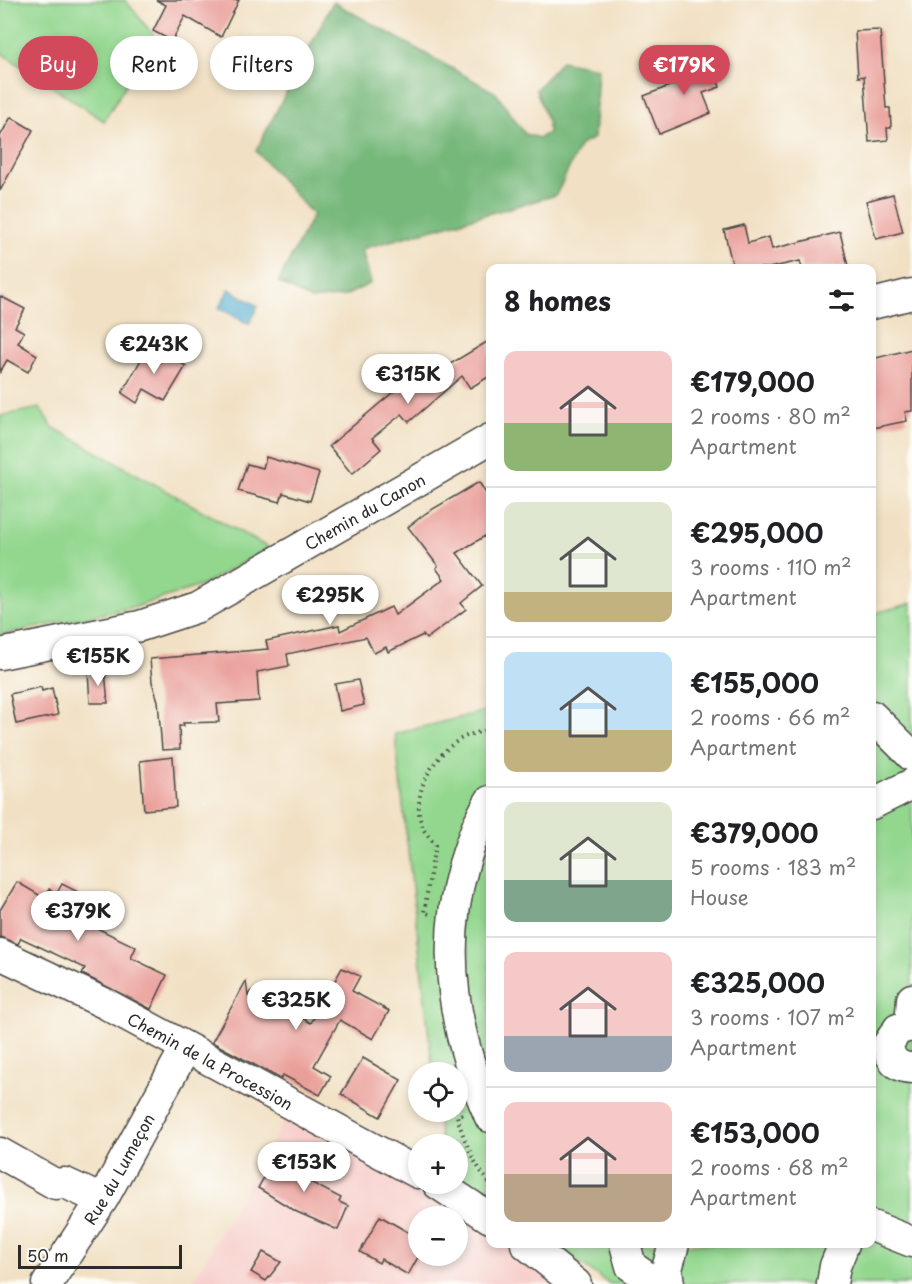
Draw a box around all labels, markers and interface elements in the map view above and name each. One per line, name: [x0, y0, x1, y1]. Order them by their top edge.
chip: Buy: [18, 36, 98, 90]
chip: Rent: [110, 36, 198, 90]
chip: Filters: [210, 36, 314, 90]
pin: €179K: [642, 45, 726, 96]
text: €179K: [653, 49, 715, 79]
text: 8 homes: [504, 281, 611, 320]
icon: filters: [825, 284, 858, 317]
pin: €243K: [112, 324, 196, 375]
text: €243K: [119, 328, 189, 358]
pin: €315K: [366, 354, 450, 405]
text: €315K: [375, 358, 441, 388]
text: €179,000: [690, 362, 815, 401]
icon: home: [552, 375, 624, 447]
text: 2 rooms · 80 m²: [690, 401, 851, 431]
text: Apartment: [690, 431, 797, 461]
street label: Chemin du Canon: [300, 467, 429, 555]
text: €295,000: [690, 513, 823, 552]
icon: home: [552, 526, 624, 598]
text: 3 rooms · 110 m²: [690, 552, 852, 582]
pin: €295K: [288, 575, 372, 626]
text: €295K: [296, 579, 364, 609]
text: Apartment: [690, 582, 797, 612]
pin: €155K: [56, 636, 140, 687]
text: €155K: [66, 640, 130, 670]
text: €155,000: [690, 663, 819, 702]
icon: home: [552, 676, 624, 748]
text: 2 rooms · 66 m²: [690, 702, 850, 732]
text: Apartment: [690, 732, 797, 762]
text: €379,000: [690, 813, 819, 852]
icon: home: [552, 826, 624, 898]
text: 5 rooms · 183 m²: [690, 852, 856, 882]
text: House: [690, 882, 749, 912]
pin: €379K: [36, 891, 120, 942]
text: €379K: [45, 895, 111, 925]
text: €325,000: [690, 963, 825, 1002]
icon: home: [552, 976, 624, 1048]
pin: €325K: [254, 980, 338, 1031]
text: €325K: [261, 984, 331, 1014]
text: 3 rooms · 107 m²: [690, 1002, 855, 1032]
street label: Chemin de la Procession: [123, 1006, 298, 1115]
text: Apartment: [690, 1032, 797, 1062]
map controls: [408, 1062, 468, 1266]
button: locate: [408, 1062, 468, 1122]
street label: Rue du Lumeçon: [77, 1109, 160, 1229]
text: €153,000: [690, 1113, 820, 1152]
icon: home: [552, 1126, 624, 1198]
button: +: [408, 1134, 468, 1194]
pin: €153K: [262, 1142, 346, 1193]
text: €153K: [271, 1146, 337, 1176]
text: 2 rooms · 68 m²: [690, 1152, 849, 1182]
text: Apartment: [690, 1182, 797, 1212]
button: −: [408, 1206, 468, 1266]
scale bar: [18, 1242, 182, 1270]
text: 50 m: [27, 1243, 68, 1267]

